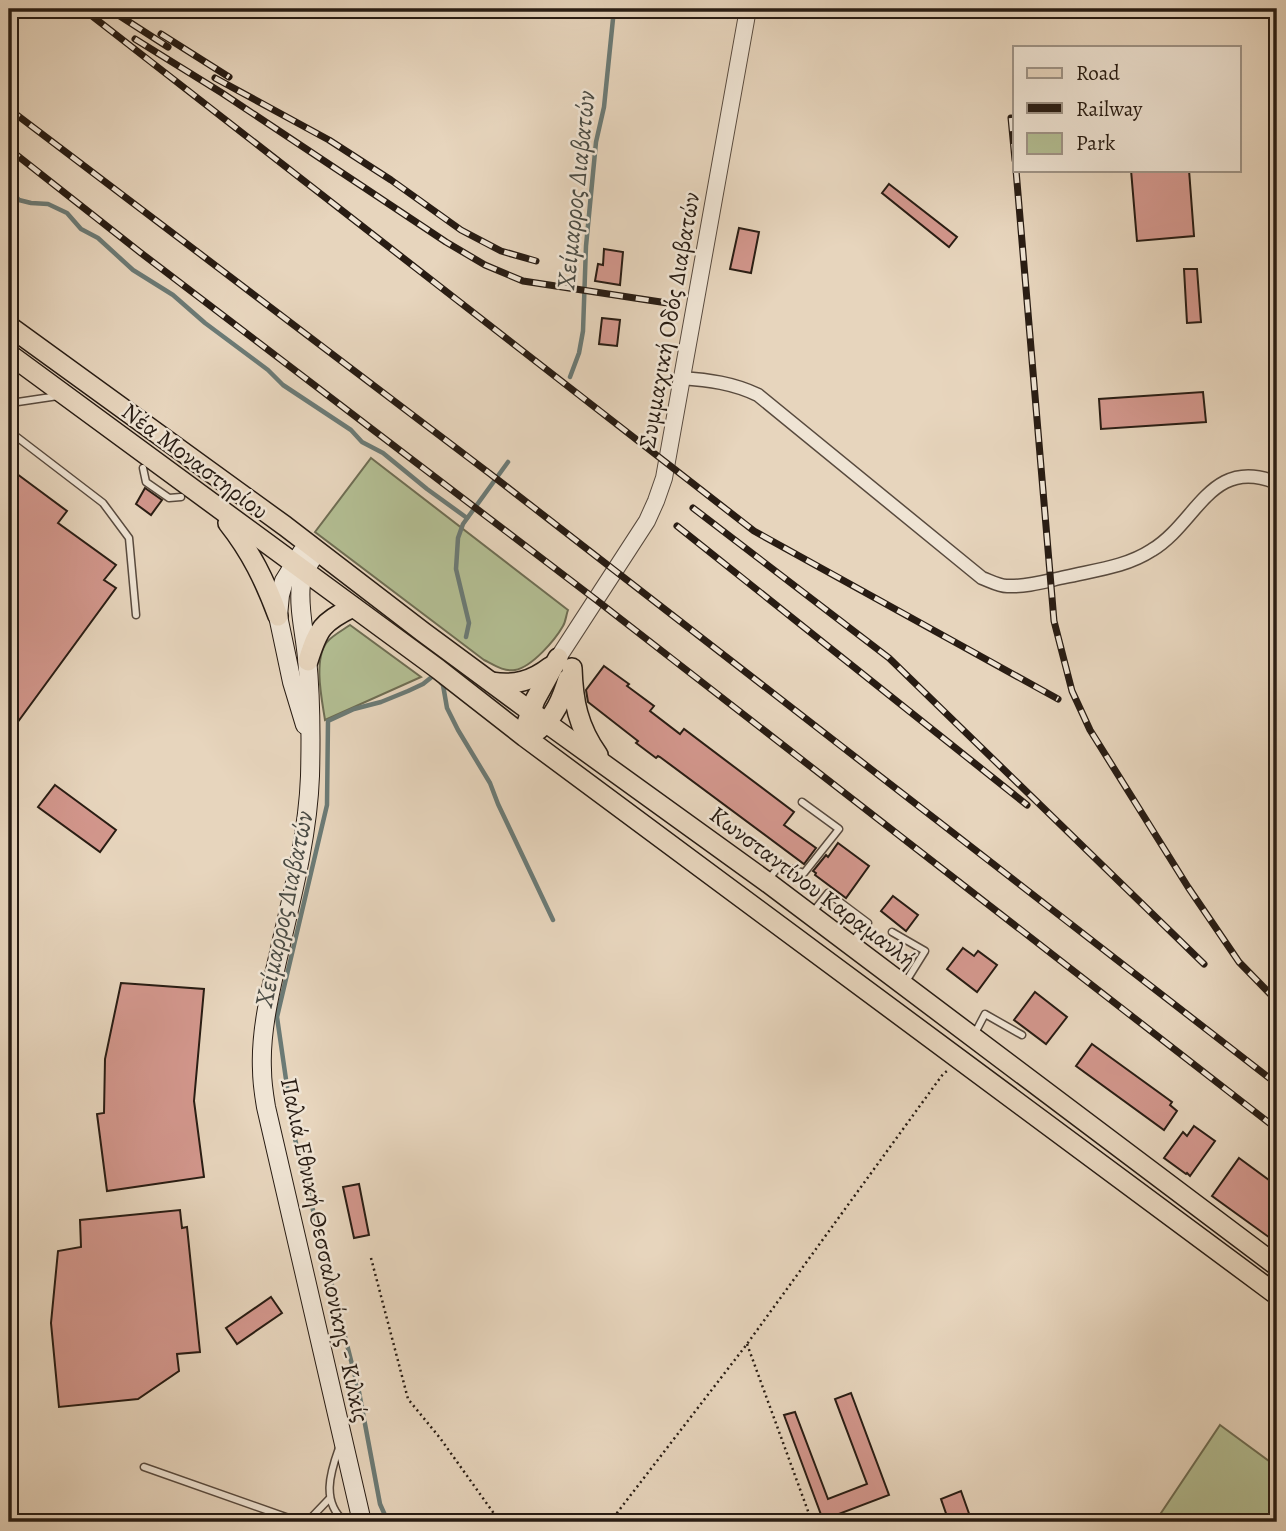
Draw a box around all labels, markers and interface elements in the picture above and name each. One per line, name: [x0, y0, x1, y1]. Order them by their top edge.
legend: [1013, 46, 1240, 172]
text: Road: [1076, 59, 1120, 87]
water label: Χείμαρρος Διαβατών: [548, 88, 604, 292]
text: Railway: [1076, 95, 1143, 123]
text: Park: [1076, 129, 1116, 157]
street label: Συμμαχική Οδός Διαβατών: [631, 190, 707, 450]
street label: Νέα Μοναστηρίου: [115, 395, 275, 527]
street label: Κωνσταντίνου Καραμανλή: [703, 799, 923, 975]
water label: Χείμαρρος Διαβατών: [246, 807, 322, 1011]
street label: Παλιά Εθνική Θεσσαλονίκης - Κιλκίς: [273, 1075, 377, 1425]

